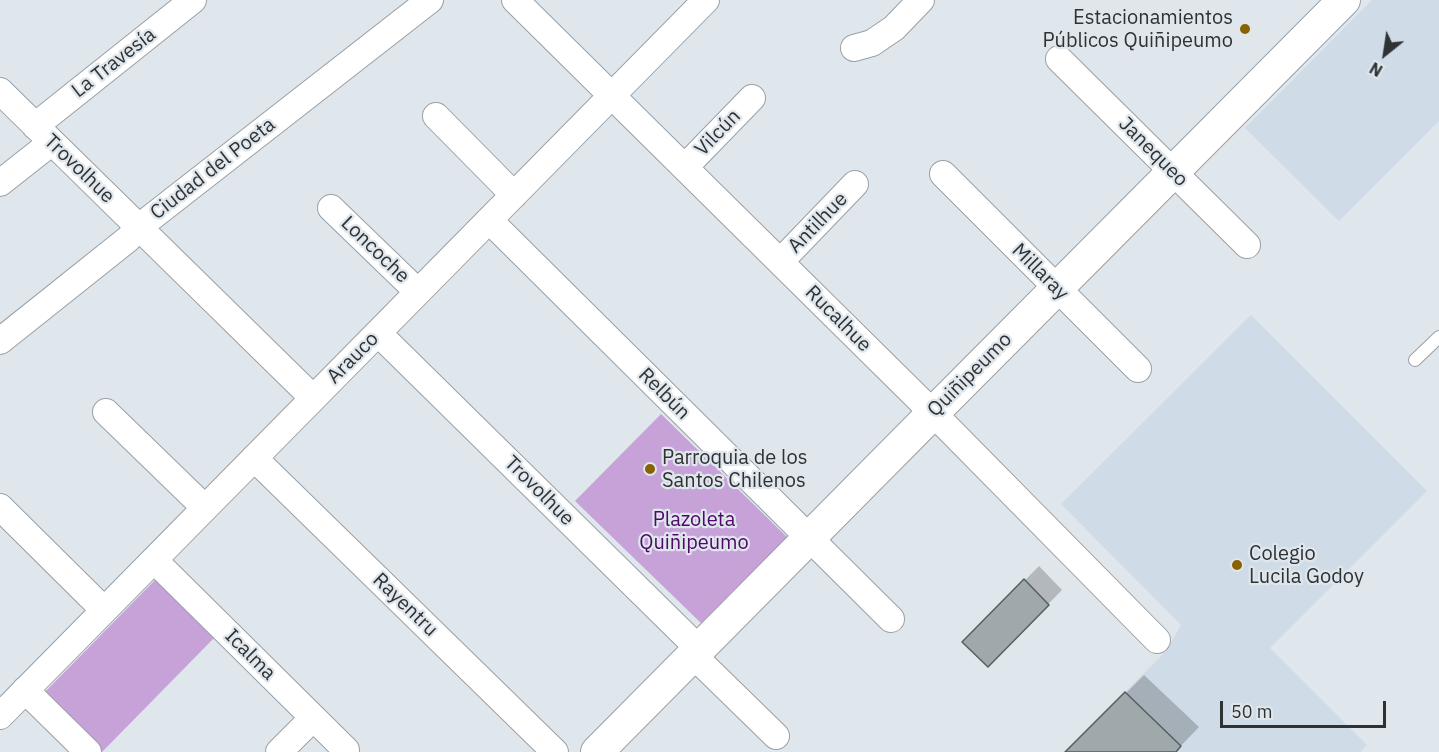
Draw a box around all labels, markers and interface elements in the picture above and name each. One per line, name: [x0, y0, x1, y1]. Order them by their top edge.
place label: Estacionamientos Públicos Quiñipeumo: [1042, 6, 1233, 53]
marker: Estacionamientos Públicos Quiñipeumo: [1238, 22, 1252, 36]
street label: La Travesía: [67, 23, 161, 103]
north arrow: [1355, 24, 1415, 84]
text: N: [1366, 58, 1386, 81]
street label: Vilcún: [690, 105, 746, 161]
street label: Janequeo: [1113, 112, 1193, 192]
street label: Ciudad del Poeta: [146, 113, 280, 225]
street label: Trovolhue: [39, 130, 119, 208]
street label: Antilhue: [783, 188, 853, 258]
street label: Loncoche: [336, 212, 414, 288]
street label: Millaray: [1007, 239, 1073, 305]
street label: Rucalhue: [800, 281, 876, 357]
street label: Arauco: [322, 327, 384, 389]
street label: Quiñipeumo: [923, 328, 1017, 422]
street label: Relbún: [633, 363, 695, 425]
place label: Parroquia de los Santos Chilenos: [662, 446, 807, 493]
street label: Trovolhue: [499, 451, 579, 531]
marker: Parroquia de los Santos Chilenos: [643, 462, 657, 476]
park label: Plazoleta Quiñipeumo: [639, 508, 749, 555]
place label: Colegio Lucila Godoy: [1249, 542, 1364, 589]
marker: Colegio Lucila Godoy: [1230, 558, 1244, 572]
street label: Rayentru: [367, 568, 443, 642]
street label: Icalma: [220, 625, 280, 685]
scale bar: [1223, 689, 1390, 727]
text: 50 m: [1231, 700, 1273, 723]

